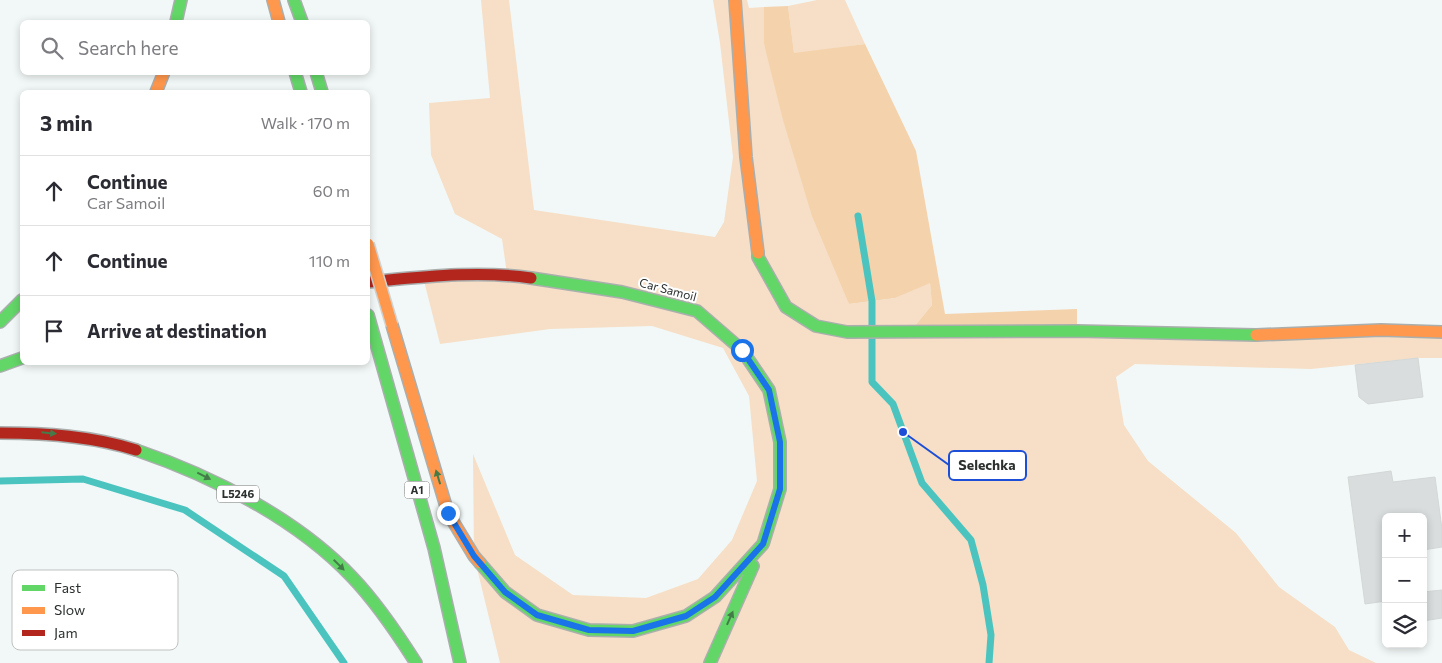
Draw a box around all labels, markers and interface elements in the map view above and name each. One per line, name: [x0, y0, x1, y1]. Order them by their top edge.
search box: [20, 20, 370, 75]
icon: search: [38, 34, 66, 62]
text: Search here: [78, 36, 178, 59]
text: 3 min: [40, 110, 93, 135]
text: Walk · 170 m: [261, 113, 350, 132]
text: Continue: [87, 170, 167, 193]
icon: ahead: [40, 177, 68, 205]
text: 60 m: [313, 181, 350, 200]
text: Car Samoil: [87, 193, 165, 212]
icon: ahead: [40, 247, 68, 275]
text: Continue: [87, 249, 167, 272]
text: 110 m: [309, 251, 350, 270]
street label: Car Samoil: [638, 275, 698, 303]
icon: arrive: [40, 317, 68, 345]
text: Arrive at destination: [87, 319, 267, 342]
route start: [731, 339, 754, 362]
one-way arrow: [41, 429, 57, 437]
callout: Selechka: [949, 451, 1026, 480]
text: Selechka: [958, 456, 1016, 473]
one-way arrow: [433, 470, 441, 485]
one-way arrow: [197, 472, 212, 480]
road number: A1: [404, 482, 430, 498]
road number: L5246: [217, 486, 259, 502]
route end: [437, 502, 460, 525]
map controls: [1382, 513, 1427, 648]
button: +: [1382, 513, 1427, 558]
button: −: [1382, 558, 1427, 603]
one-way arrow: [333, 559, 345, 571]
legend: [12, 570, 178, 650]
text: Fast: [54, 579, 81, 596]
text: Slow: [54, 601, 85, 618]
button: layers: [1382, 603, 1427, 648]
one-way arrow: [726, 611, 734, 625]
text: Jam: [54, 624, 78, 641]

